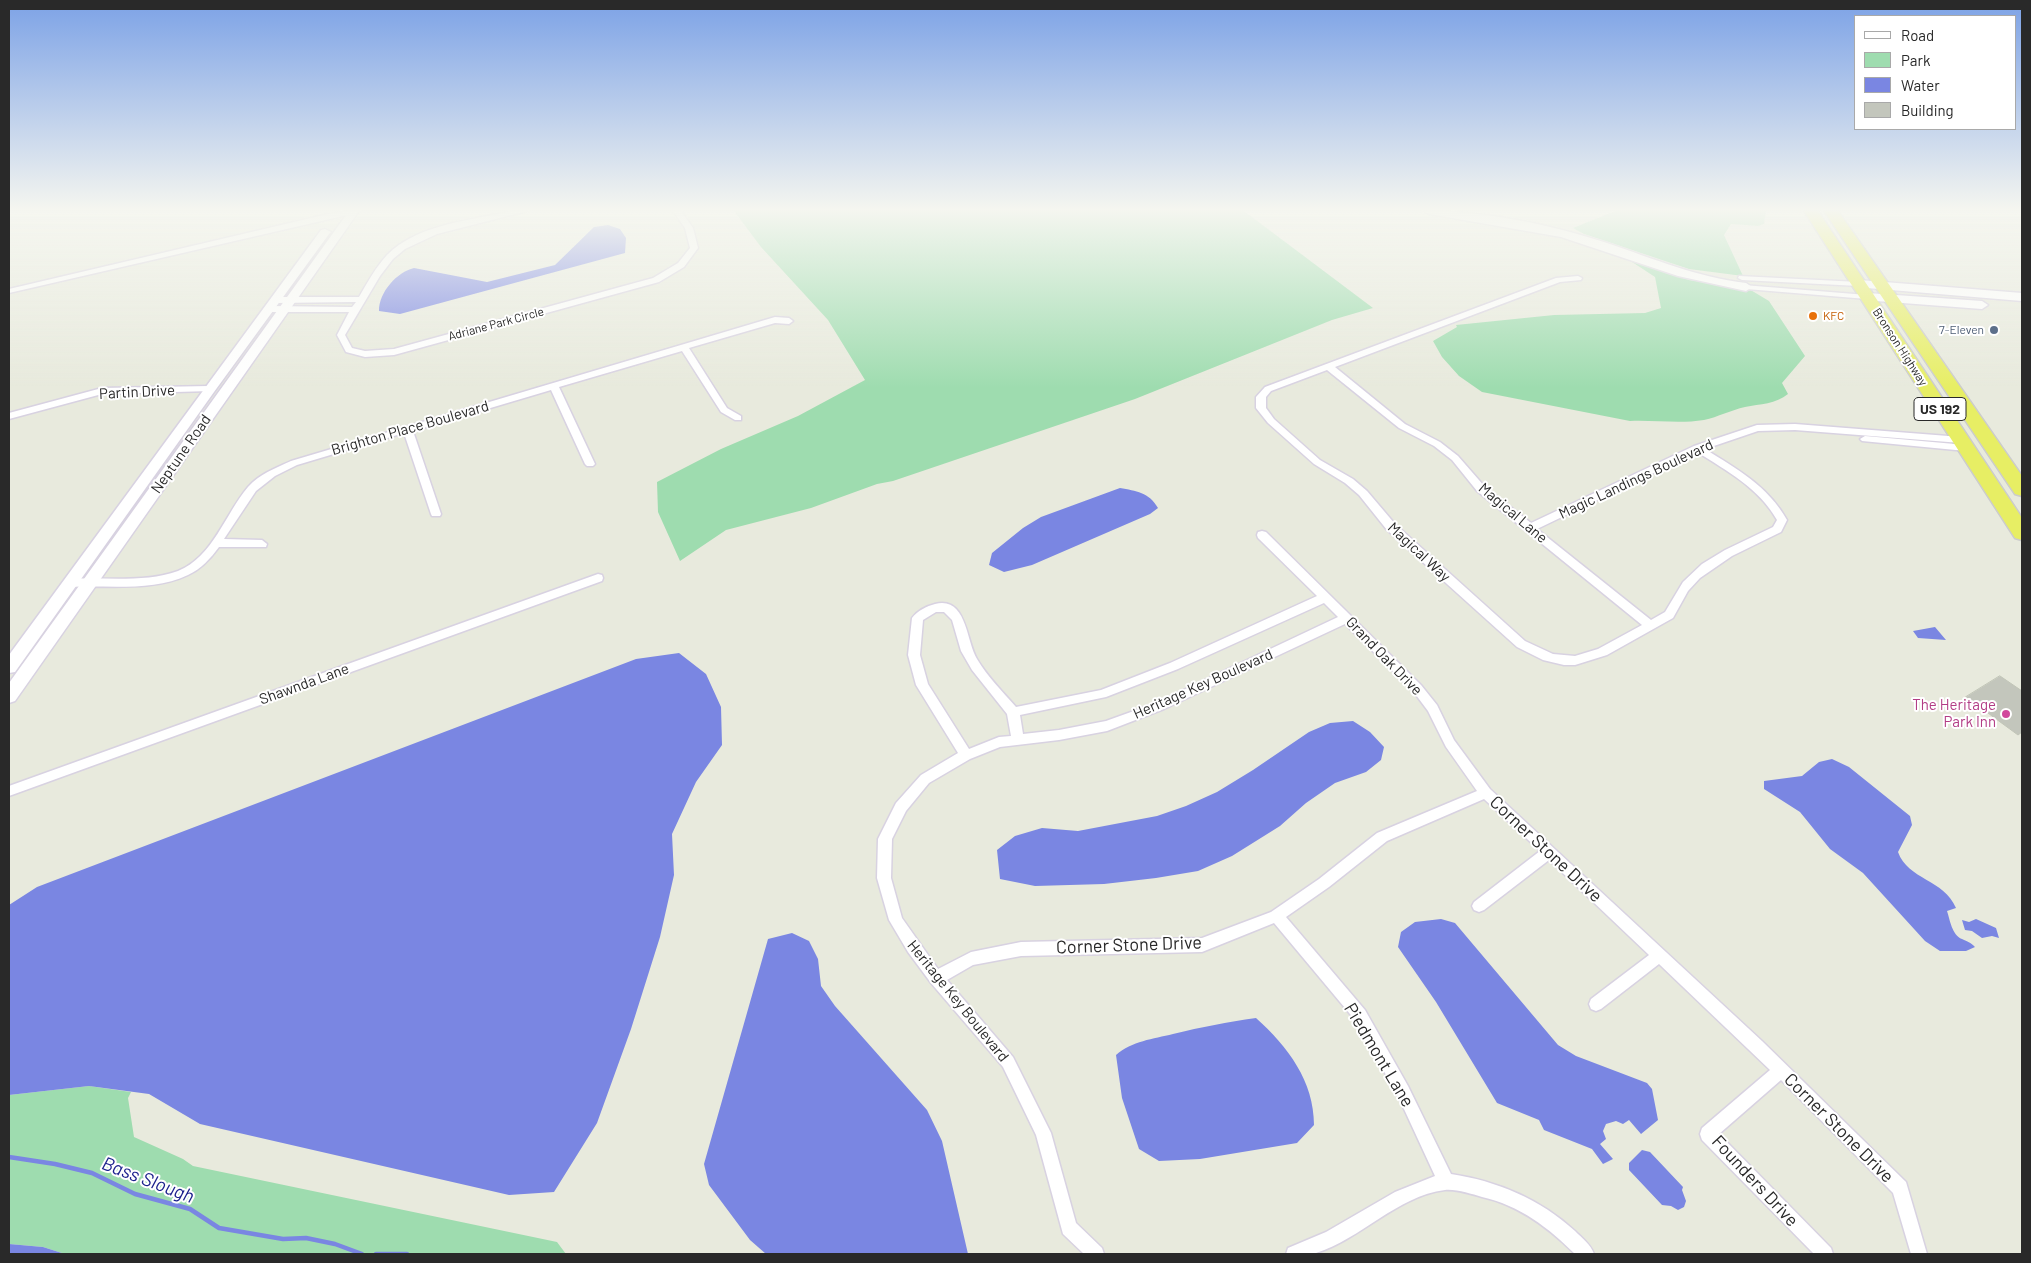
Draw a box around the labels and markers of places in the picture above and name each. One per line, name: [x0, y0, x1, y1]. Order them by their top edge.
place label: KFC: [1823, 309, 1844, 323]
marker: KFC: [1807, 310, 1819, 322]
place label: 7-Eleven: [1939, 323, 1984, 337]
marker: 7-Eleven: [1988, 324, 2000, 336]
place label: The Heritage Park Inn: [1912, 696, 1996, 731]
marker: The Heritage Park Inn: [2000, 708, 2012, 720]

